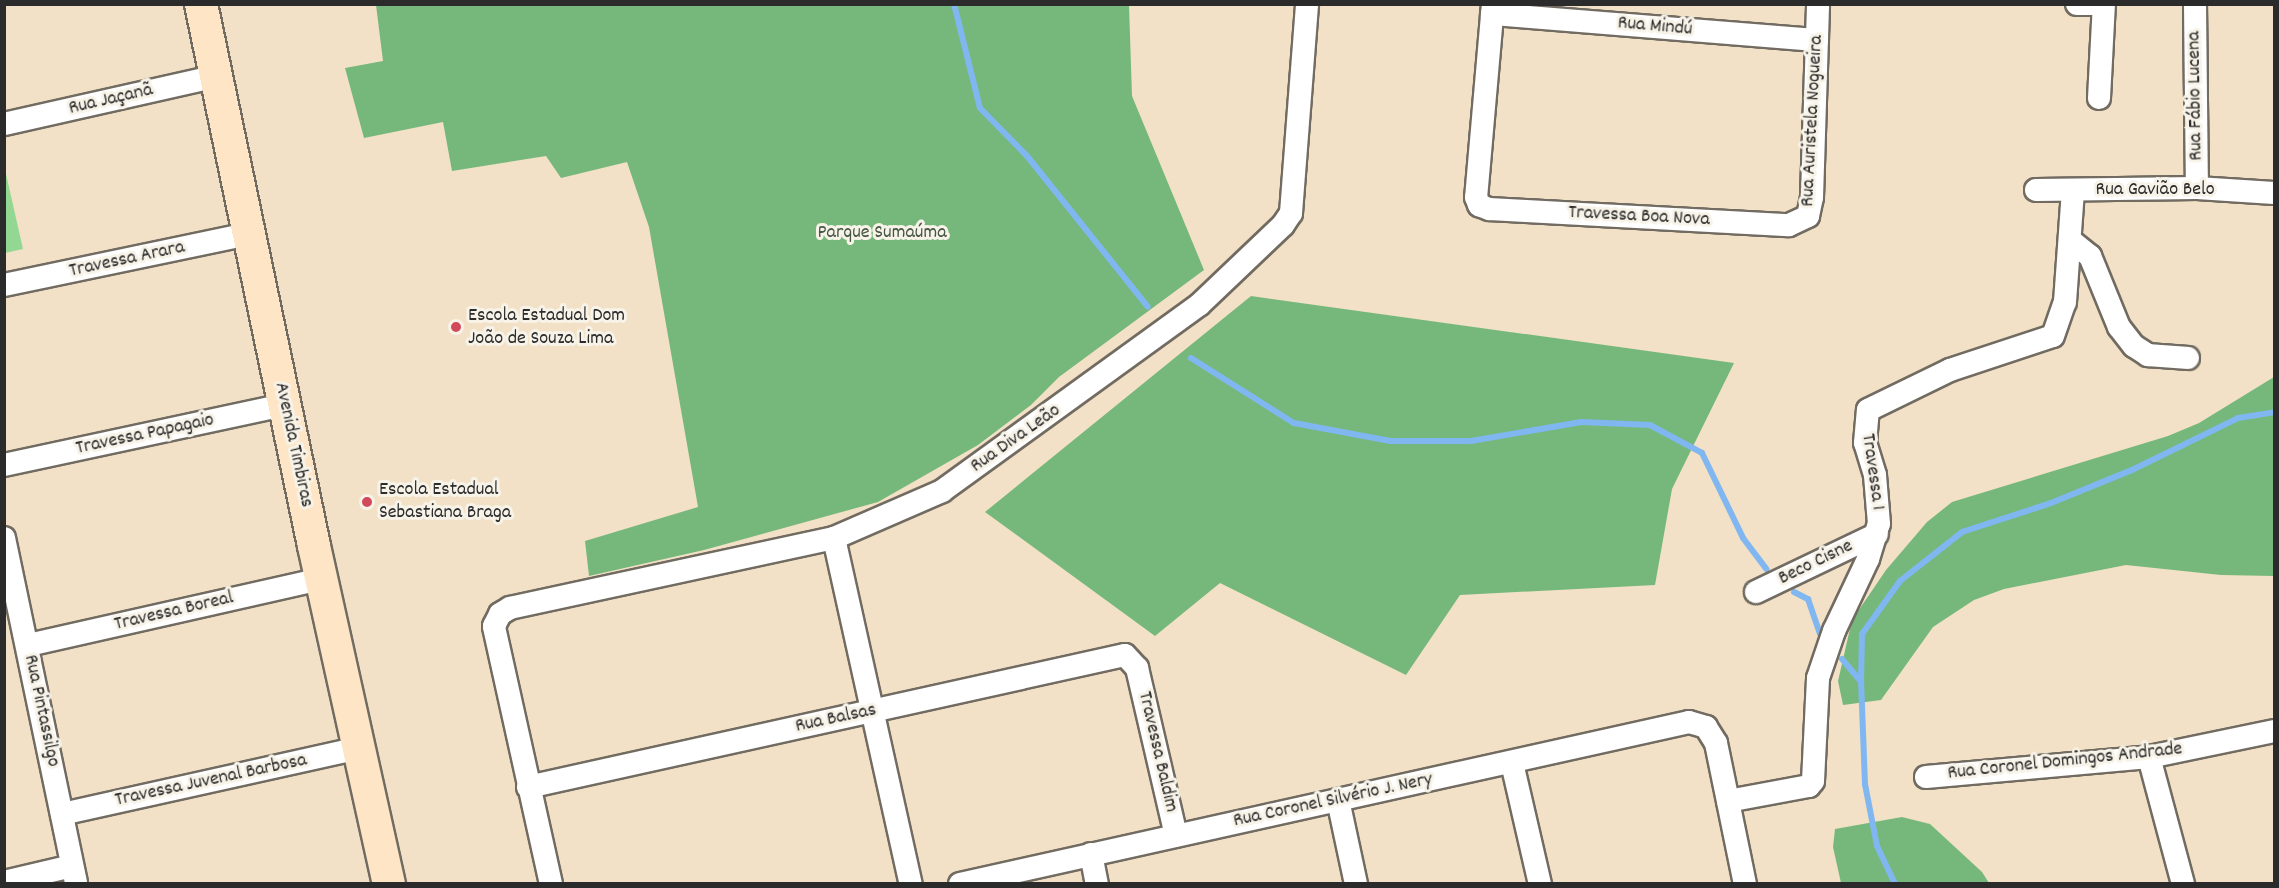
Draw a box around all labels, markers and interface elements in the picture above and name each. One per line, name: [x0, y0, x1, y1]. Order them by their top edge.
street label: Rua Mindú: [1617, 12, 1693, 42]
street label: Rua Fábio Lucena: [2183, 31, 2209, 161]
street label: Rua Auristela Nogueira: [1797, 35, 1829, 207]
street label: Rua Jaçanã: [67, 79, 155, 121]
street label: Rua Gavião Belo: [2095, 178, 2215, 202]
street label: Travessa Boa Nova: [1568, 201, 1710, 233]
park label: Parque Sumaúma: [817, 221, 947, 245]
street label: Travessa Arara: [67, 236, 187, 284]
place label: Escola Estadual Dom João de Souza Lima: [468, 304, 625, 351]
marker: Escola Estadual Dom João de Souza Lima: [449, 320, 463, 334]
street label: Avenida Timbiras: [268, 380, 318, 510]
street label: Rua Diva Leão: [966, 399, 1066, 479]
street label: Travessa Papagaio: [74, 409, 216, 461]
street label: Travessa 1: [1855, 432, 1889, 512]
place label: Escola Estadual Sebastiana Braga: [379, 478, 511, 525]
marker: Escola Estadual Sebastiana Braga: [360, 495, 374, 509]
street label: Beco Cisne: [1775, 535, 1857, 591]
street label: Travessa Boreal: [112, 587, 236, 637]
street label: Rua Pintassilgo: [17, 653, 65, 769]
street label: Travessa Baldim: [1131, 689, 1183, 815]
street label: Rua Balsas: [793, 699, 879, 739]
street label: Rua Coronel Domingos Andrade: [1946, 738, 2184, 786]
street label: Travessa Juvenal Barbosa: [113, 749, 309, 813]
street label: Rua Coronel Silvério J. Nery: [1231, 768, 1435, 834]

